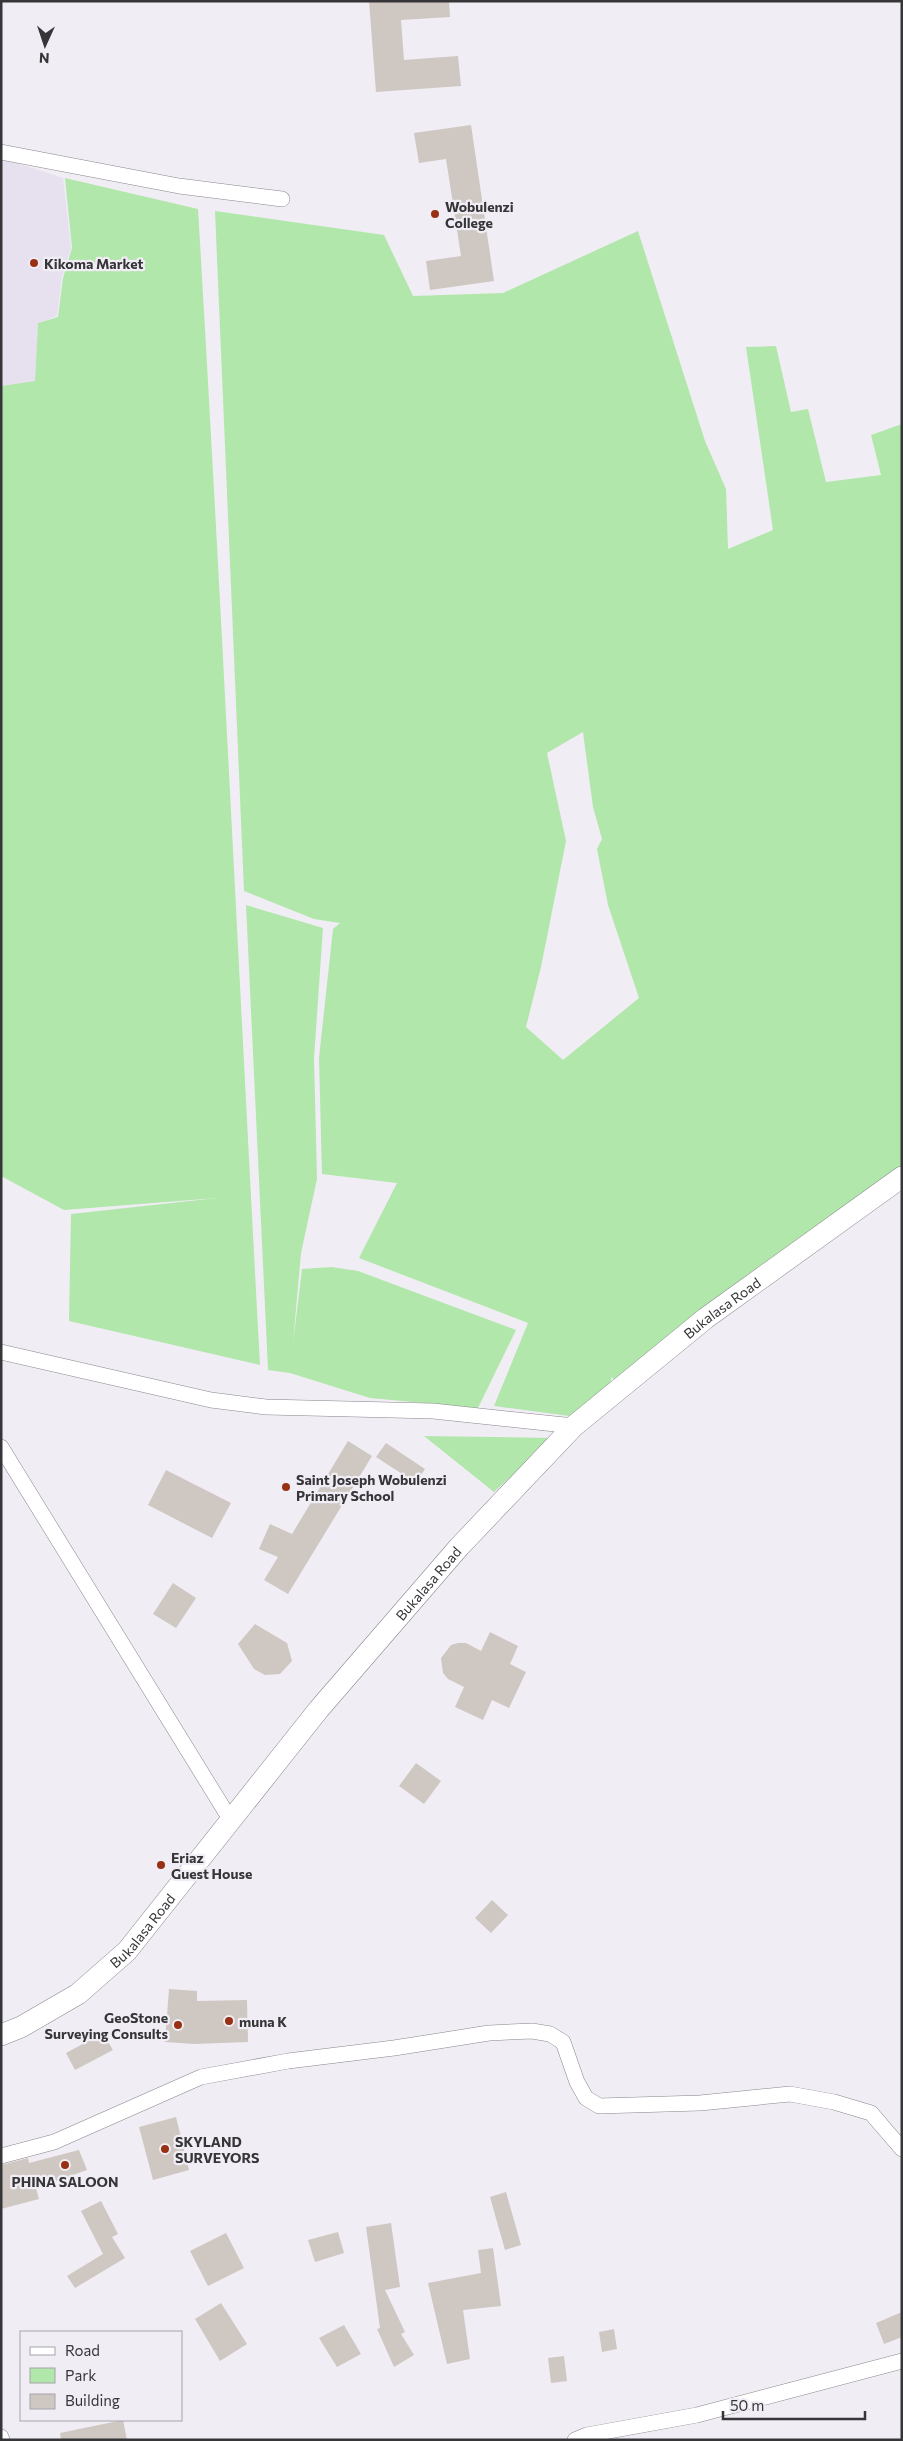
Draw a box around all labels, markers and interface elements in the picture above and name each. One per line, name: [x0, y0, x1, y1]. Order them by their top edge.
north arrow: [20, 20, 70, 70]
text: N: [39, 50, 50, 67]
place label: Wobulenzi College: [445, 198, 514, 231]
marker: Wobulenzi College: [429, 208, 441, 220]
place label: Kikoma Market: [44, 255, 143, 272]
marker: Kikoma Market: [28, 257, 40, 269]
street label: Bukalasa Road: [680, 1273, 764, 1342]
place label: Saint Joseph Wobulenzi Primary School: [296, 1471, 447, 1504]
marker: Saint Joseph Wobulenzi Primary School: [280, 1481, 292, 1493]
street label: Bukalasa Road: [391, 1543, 464, 1623]
place label: Eriaz Guest House: [171, 1849, 252, 1882]
marker: Eriaz Guest House: [155, 1859, 167, 1871]
street label: Bukalasa Road: [106, 1890, 178, 1971]
place label: GeoStone Surveying Consults: [45, 2009, 168, 2042]
place label: muna K: [239, 2013, 287, 2030]
marker: muna K: [223, 2015, 235, 2027]
marker: GeoStone Surveying Consults: [172, 2019, 184, 2031]
place label: SKYLAND SURVEYORS: [175, 2133, 260, 2166]
marker: SKYLAND SURVEYORS: [159, 2143, 171, 2155]
marker: PHINA SALOON: [59, 2159, 71, 2171]
place label: PHINA SALOON: [12, 2173, 118, 2190]
legend: [20, 2331, 182, 2421]
text: Road: [65, 2341, 100, 2359]
text: Park: [65, 2366, 96, 2384]
scale bar: [723, 2388, 866, 2420]
text: Building: [65, 2391, 120, 2409]
text: 50 m: [730, 2396, 764, 2414]

